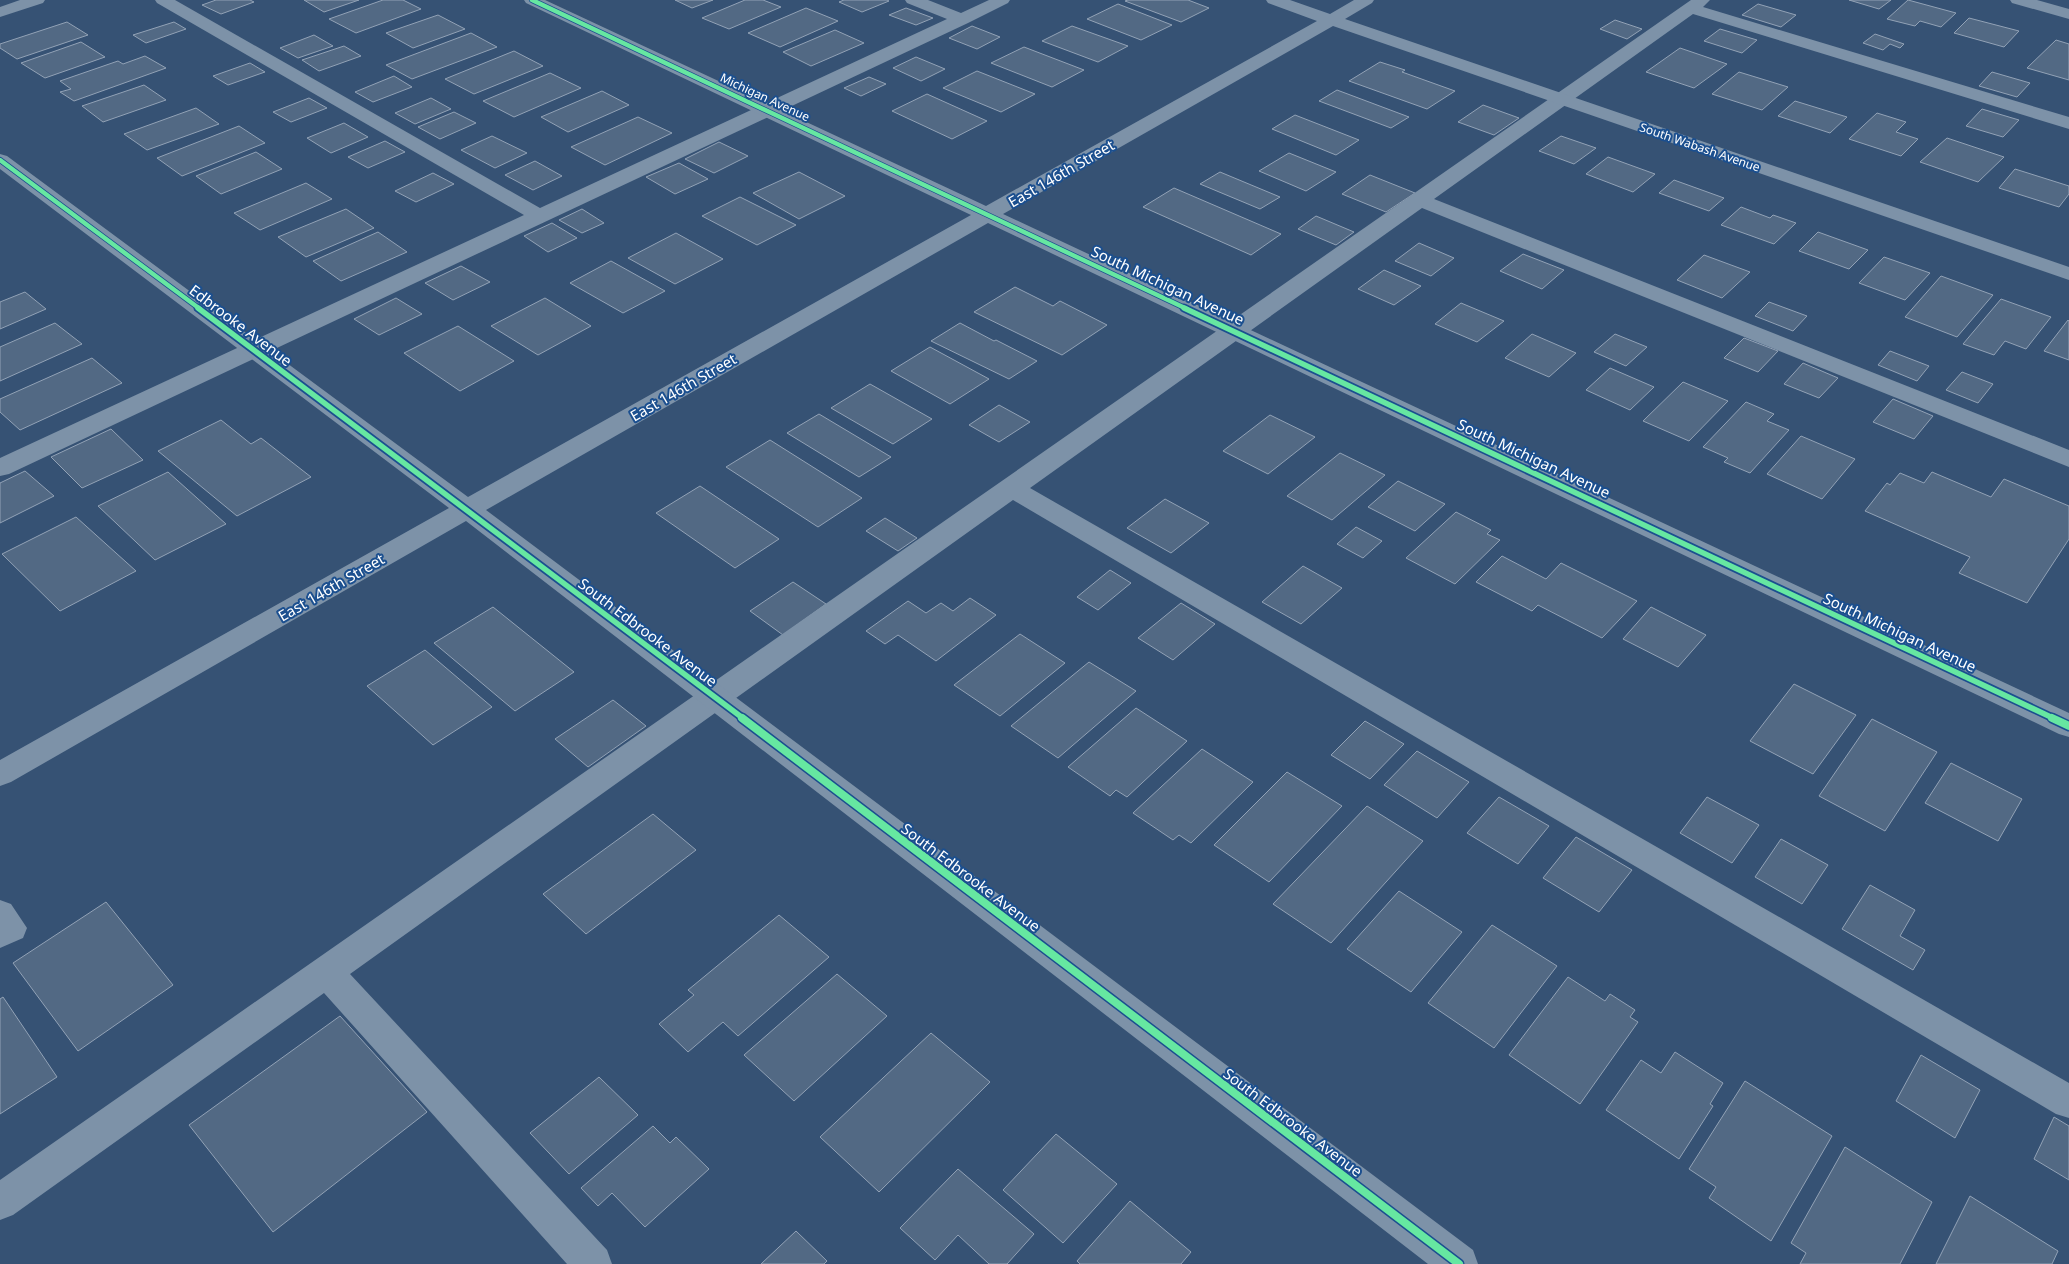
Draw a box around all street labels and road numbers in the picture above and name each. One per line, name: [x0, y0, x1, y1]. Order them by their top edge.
street label: Michigan Avenue: [717, 69, 813, 125]
street label: South Wabash Avenue: [1638, 118, 1763, 176]
street label: East 146th Street: [1004, 134, 1118, 212]
street label: South Michigan Avenue: [1088, 241, 1248, 329]
street label: Edbrooke Avenue: [186, 280, 296, 370]
street label: East 146th Street: [626, 348, 740, 426]
street label: South Michigan Avenue: [1454, 414, 1614, 502]
street label: East 146th Street: [274, 548, 388, 626]
street label: South Edbrooke Avenue: [574, 573, 722, 691]
street label: South Michigan Avenue: [1820, 588, 1980, 676]
street label: South Edbrooke Avenue: [897, 818, 1045, 936]
street label: South Edbrooke Avenue: [1219, 1063, 1367, 1181]

